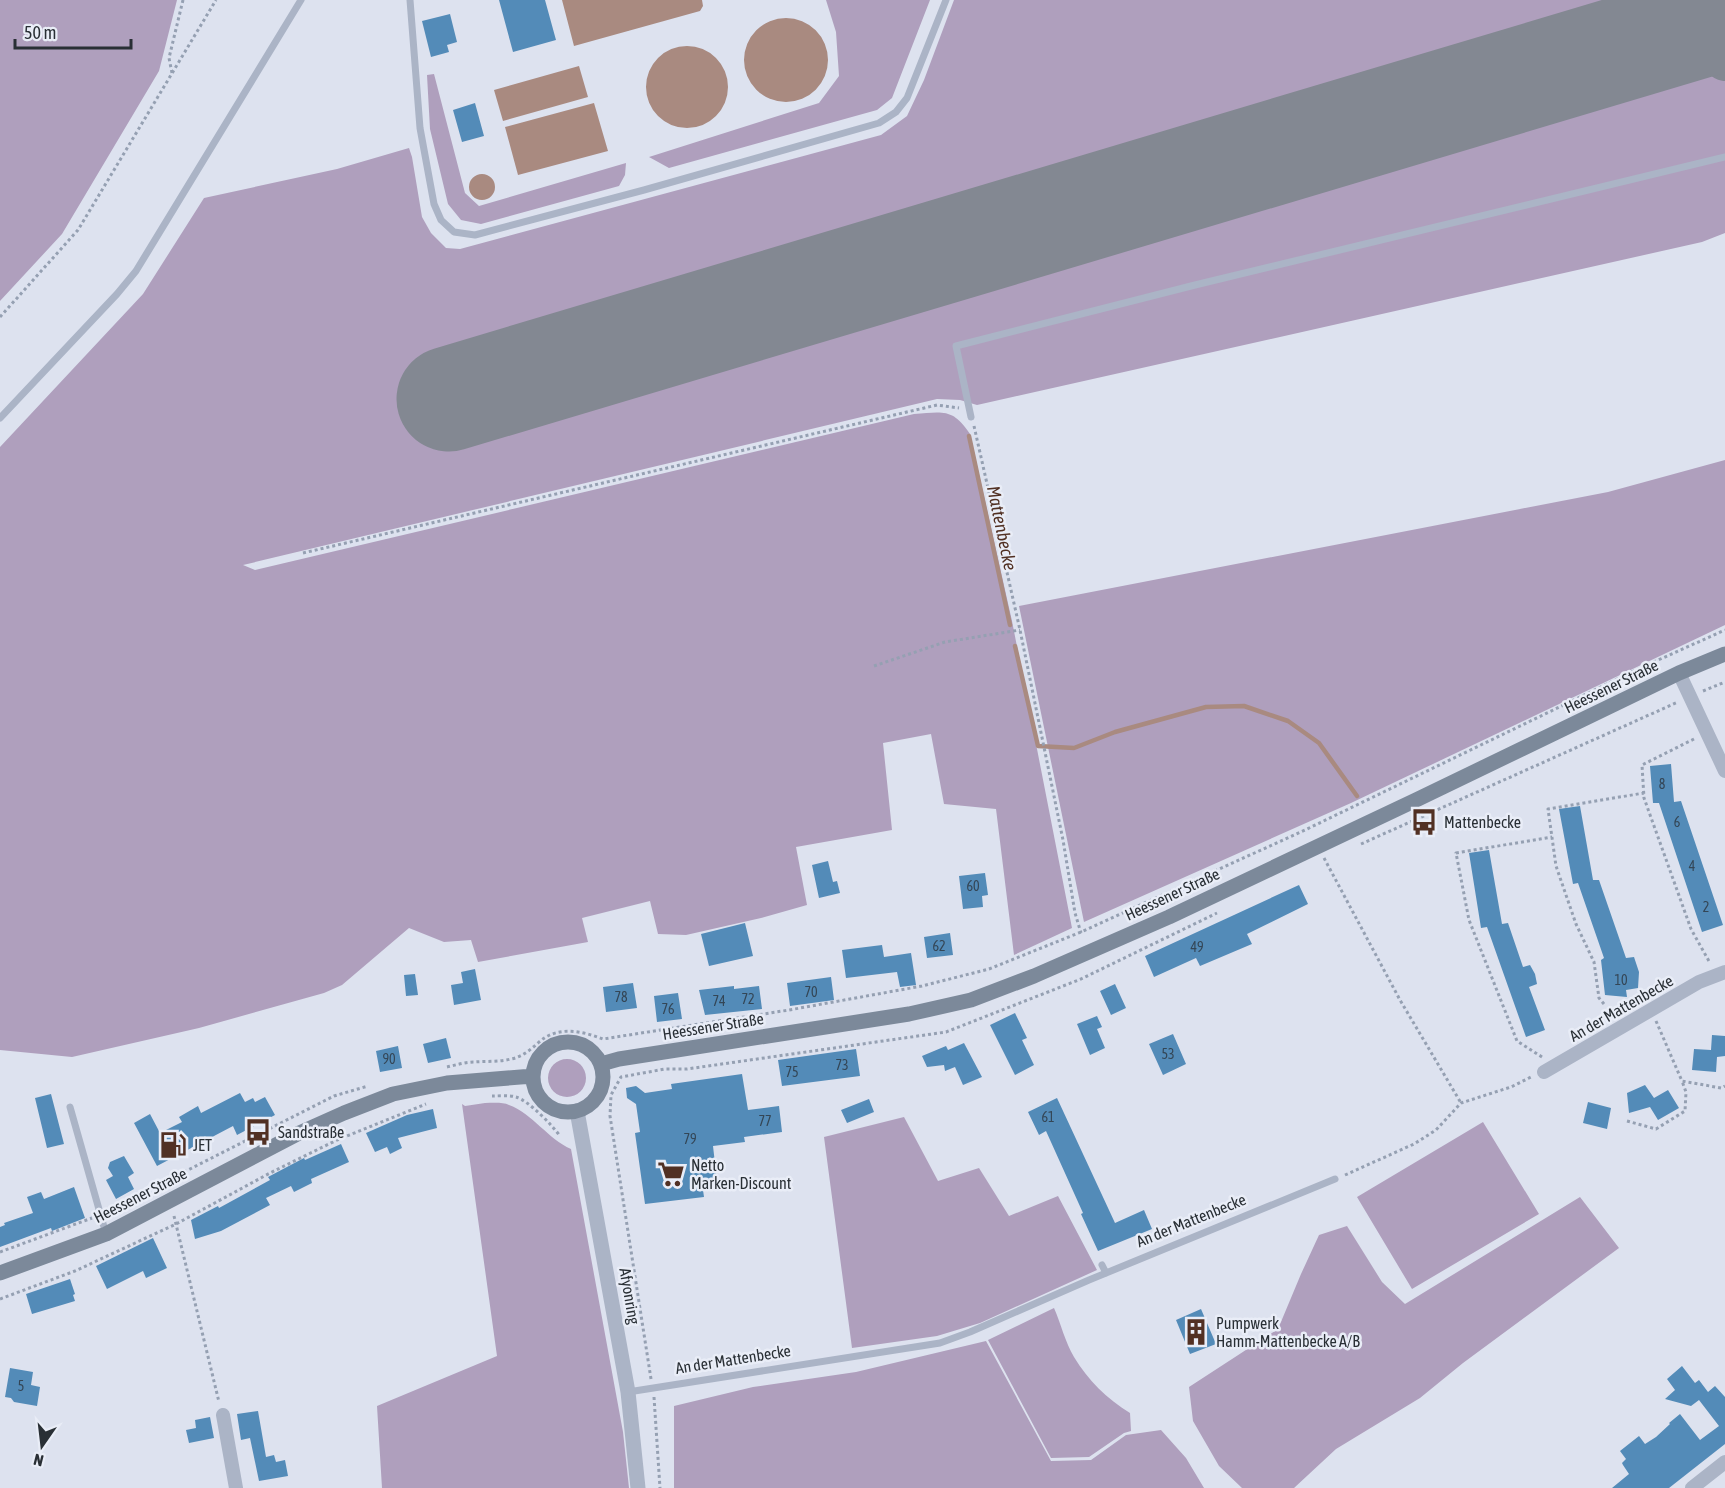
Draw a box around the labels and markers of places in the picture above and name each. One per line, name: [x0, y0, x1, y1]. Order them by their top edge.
bus stop icon: Mattenbecke: [1409, 807, 1439, 837]
place label: Mattenbecke: [1444, 813, 1521, 831]
bus stop icon: Sandstraße: [243, 1117, 273, 1147]
place label: Sandstraße: [278, 1123, 344, 1141]
fuel station icon: JET: [158, 1130, 188, 1160]
place label: JET: [193, 1136, 212, 1154]
place label: Netto Marken-Discount: [691, 1156, 792, 1192]
supermarket icon: Netto Marken-Discount: [656, 1159, 686, 1189]
place label: Pumpwerk Hamm-Mattenbecke A/B: [1216, 1314, 1360, 1350]
building icon: Pumpwerk Hamm-Mattenbecke A/B: [1181, 1317, 1211, 1347]

